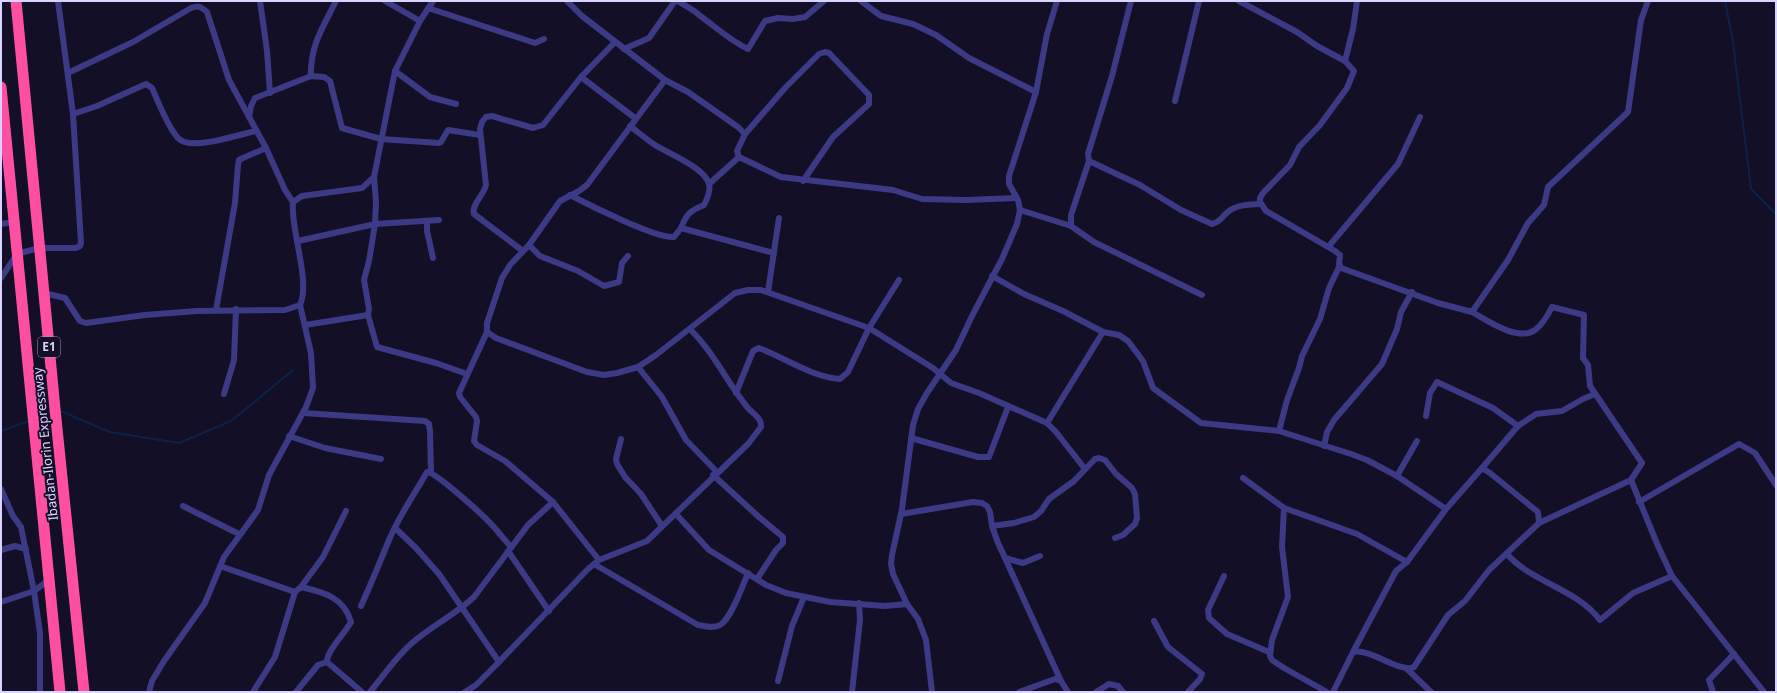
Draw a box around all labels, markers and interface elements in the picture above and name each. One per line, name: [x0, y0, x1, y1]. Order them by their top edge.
road number: E1: [38, 337, 60, 357]
street label: Ibadan-Ilorin Expressway: [28, 366, 62, 522]

